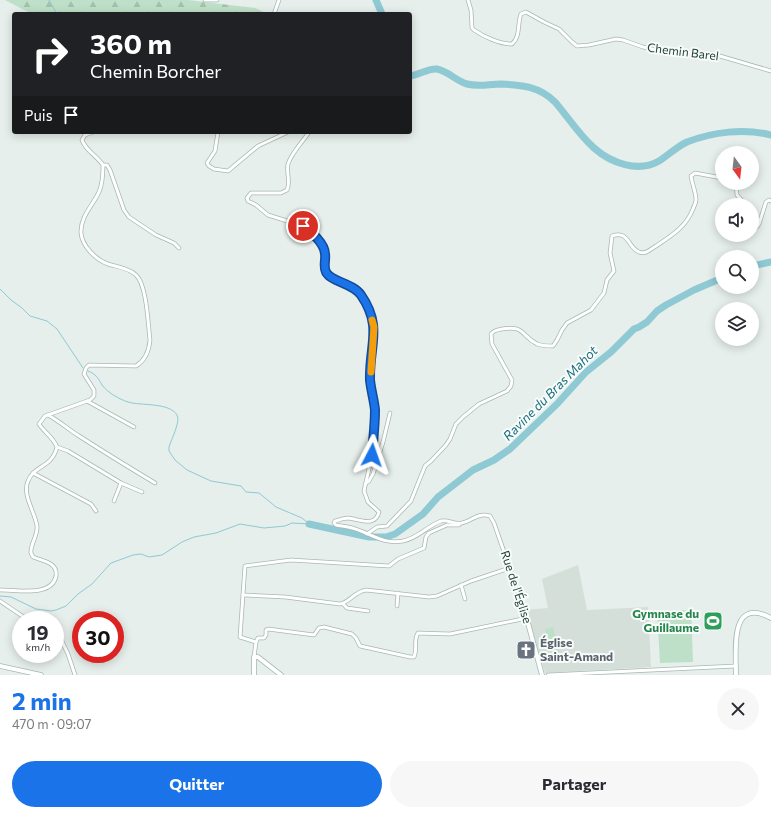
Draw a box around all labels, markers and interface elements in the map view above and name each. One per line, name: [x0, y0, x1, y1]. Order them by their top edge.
text: 360 m: [90, 26, 172, 60]
icon: right: [24, 28, 76, 80]
street label: Chemin Barel: [646, 40, 720, 62]
text: Chemin Borcher: [90, 60, 221, 82]
icon: arrive: [60, 104, 82, 126]
text: Puis: [24, 106, 52, 124]
north arrow: [715, 146, 759, 190]
map controls: [715, 146, 759, 346]
button: sound: [715, 198, 759, 242]
pin: [286, 209, 320, 243]
icon: arrive: [292, 215, 314, 237]
button: search: [715, 250, 759, 294]
button: layers: [715, 302, 759, 346]
water label: Ravine du Bras Mahot: [499, 342, 601, 444]
position arrow: [351, 434, 393, 476]
street label: Rue de l'Église: [499, 548, 535, 625]
place label: Gymnase du Guillaume: [632, 606, 699, 634]
sports icon: Gymnase du Guillaume: [702, 610, 724, 632]
speed limit sign: 30: [72, 611, 124, 663]
text: 19: [27, 620, 49, 644]
place label: Église Saint-Amand: [540, 635, 613, 663]
church icon: Église Saint-Amand: [515, 639, 537, 661]
text: km/h: [26, 641, 50, 653]
text: 2 min: [12, 686, 72, 715]
button: close: [717, 688, 759, 730]
text: 470 m · 09:07: [12, 716, 91, 732]
button: Quitter: [12, 761, 382, 807]
button: Partager: [390, 761, 759, 807]

